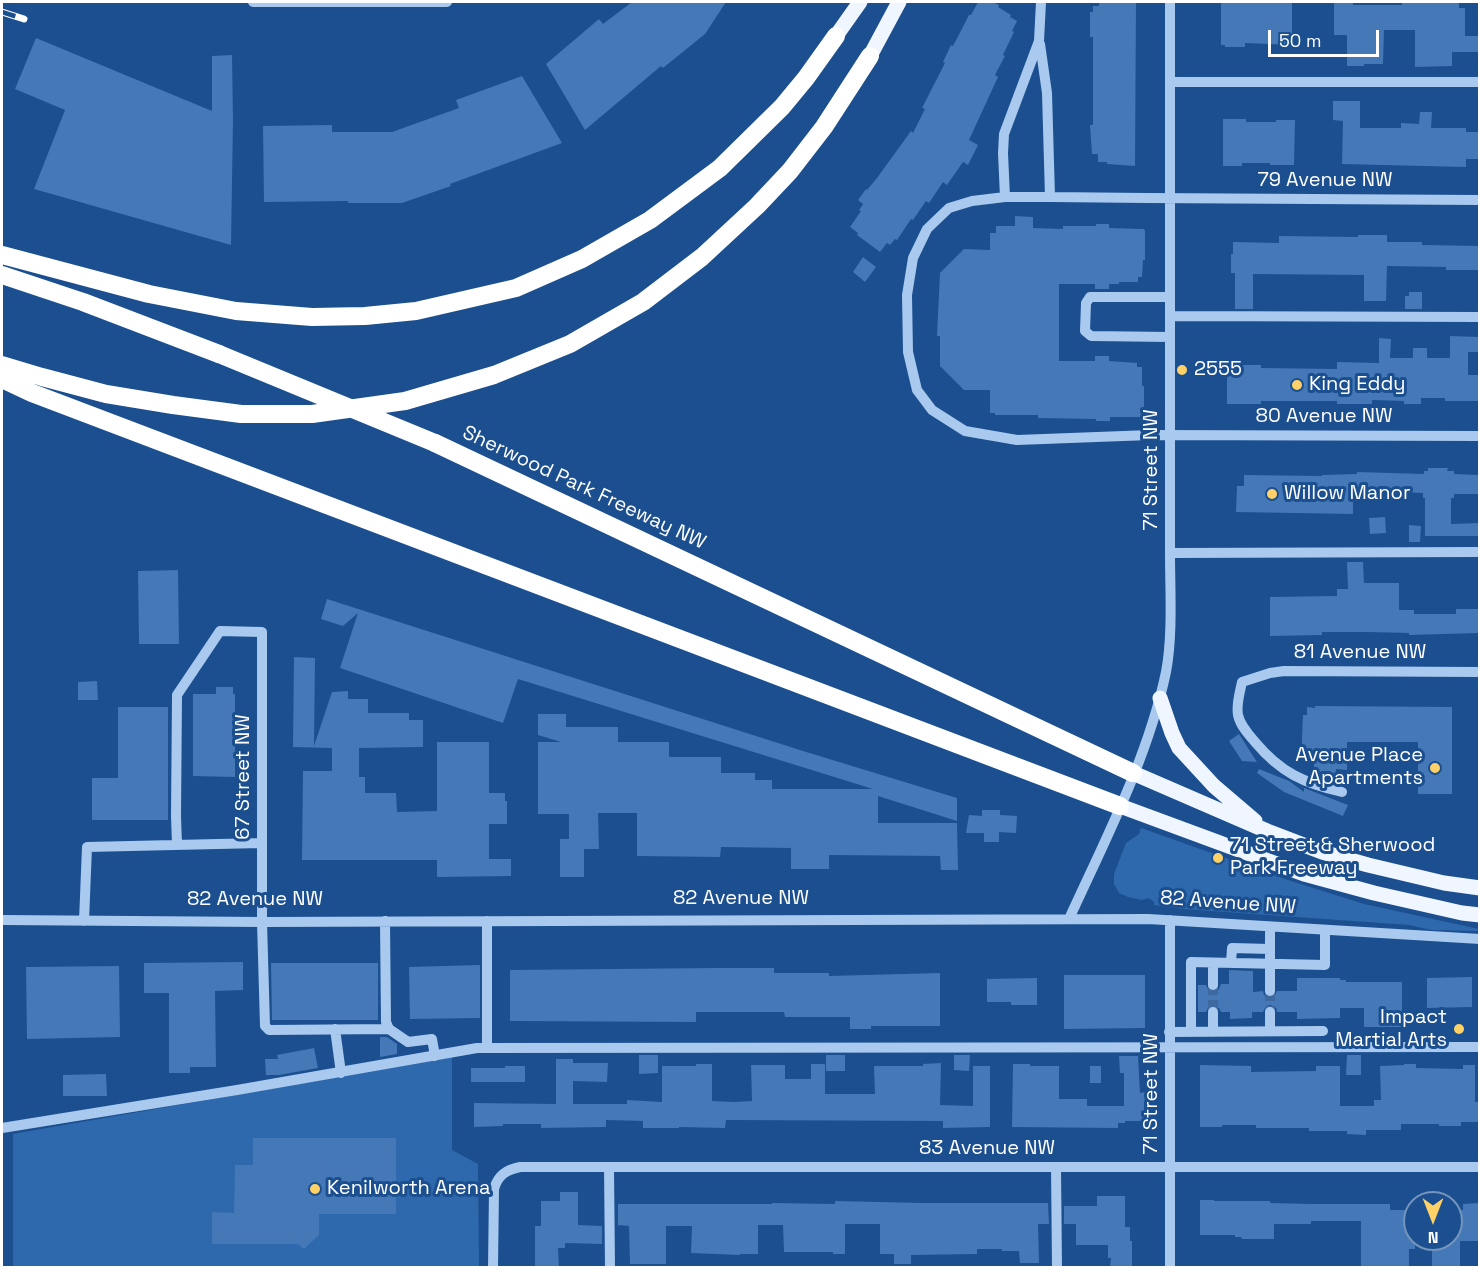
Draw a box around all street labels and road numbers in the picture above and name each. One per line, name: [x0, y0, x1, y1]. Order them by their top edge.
street label: 79 Avenue NW: [1257, 169, 1393, 193]
street label: 80 Avenue NW: [1256, 405, 1392, 429]
street label: 71 Street NW: [1140, 409, 1164, 531]
street label: Sherwood Park Freeway NW: [458, 421, 710, 555]
street label: 81 Avenue NW: [1294, 641, 1426, 665]
street label: 67 Street NW: [232, 714, 256, 840]
street label: 82 Avenue NW: [1159, 886, 1297, 920]
street label: 82 Avenue NW: [673, 887, 809, 911]
street label: 82 Avenue NW: [187, 888, 323, 912]
street label: 71 Street NW: [1140, 1033, 1164, 1155]
street label: 83 Avenue NW: [919, 1137, 1055, 1161]

